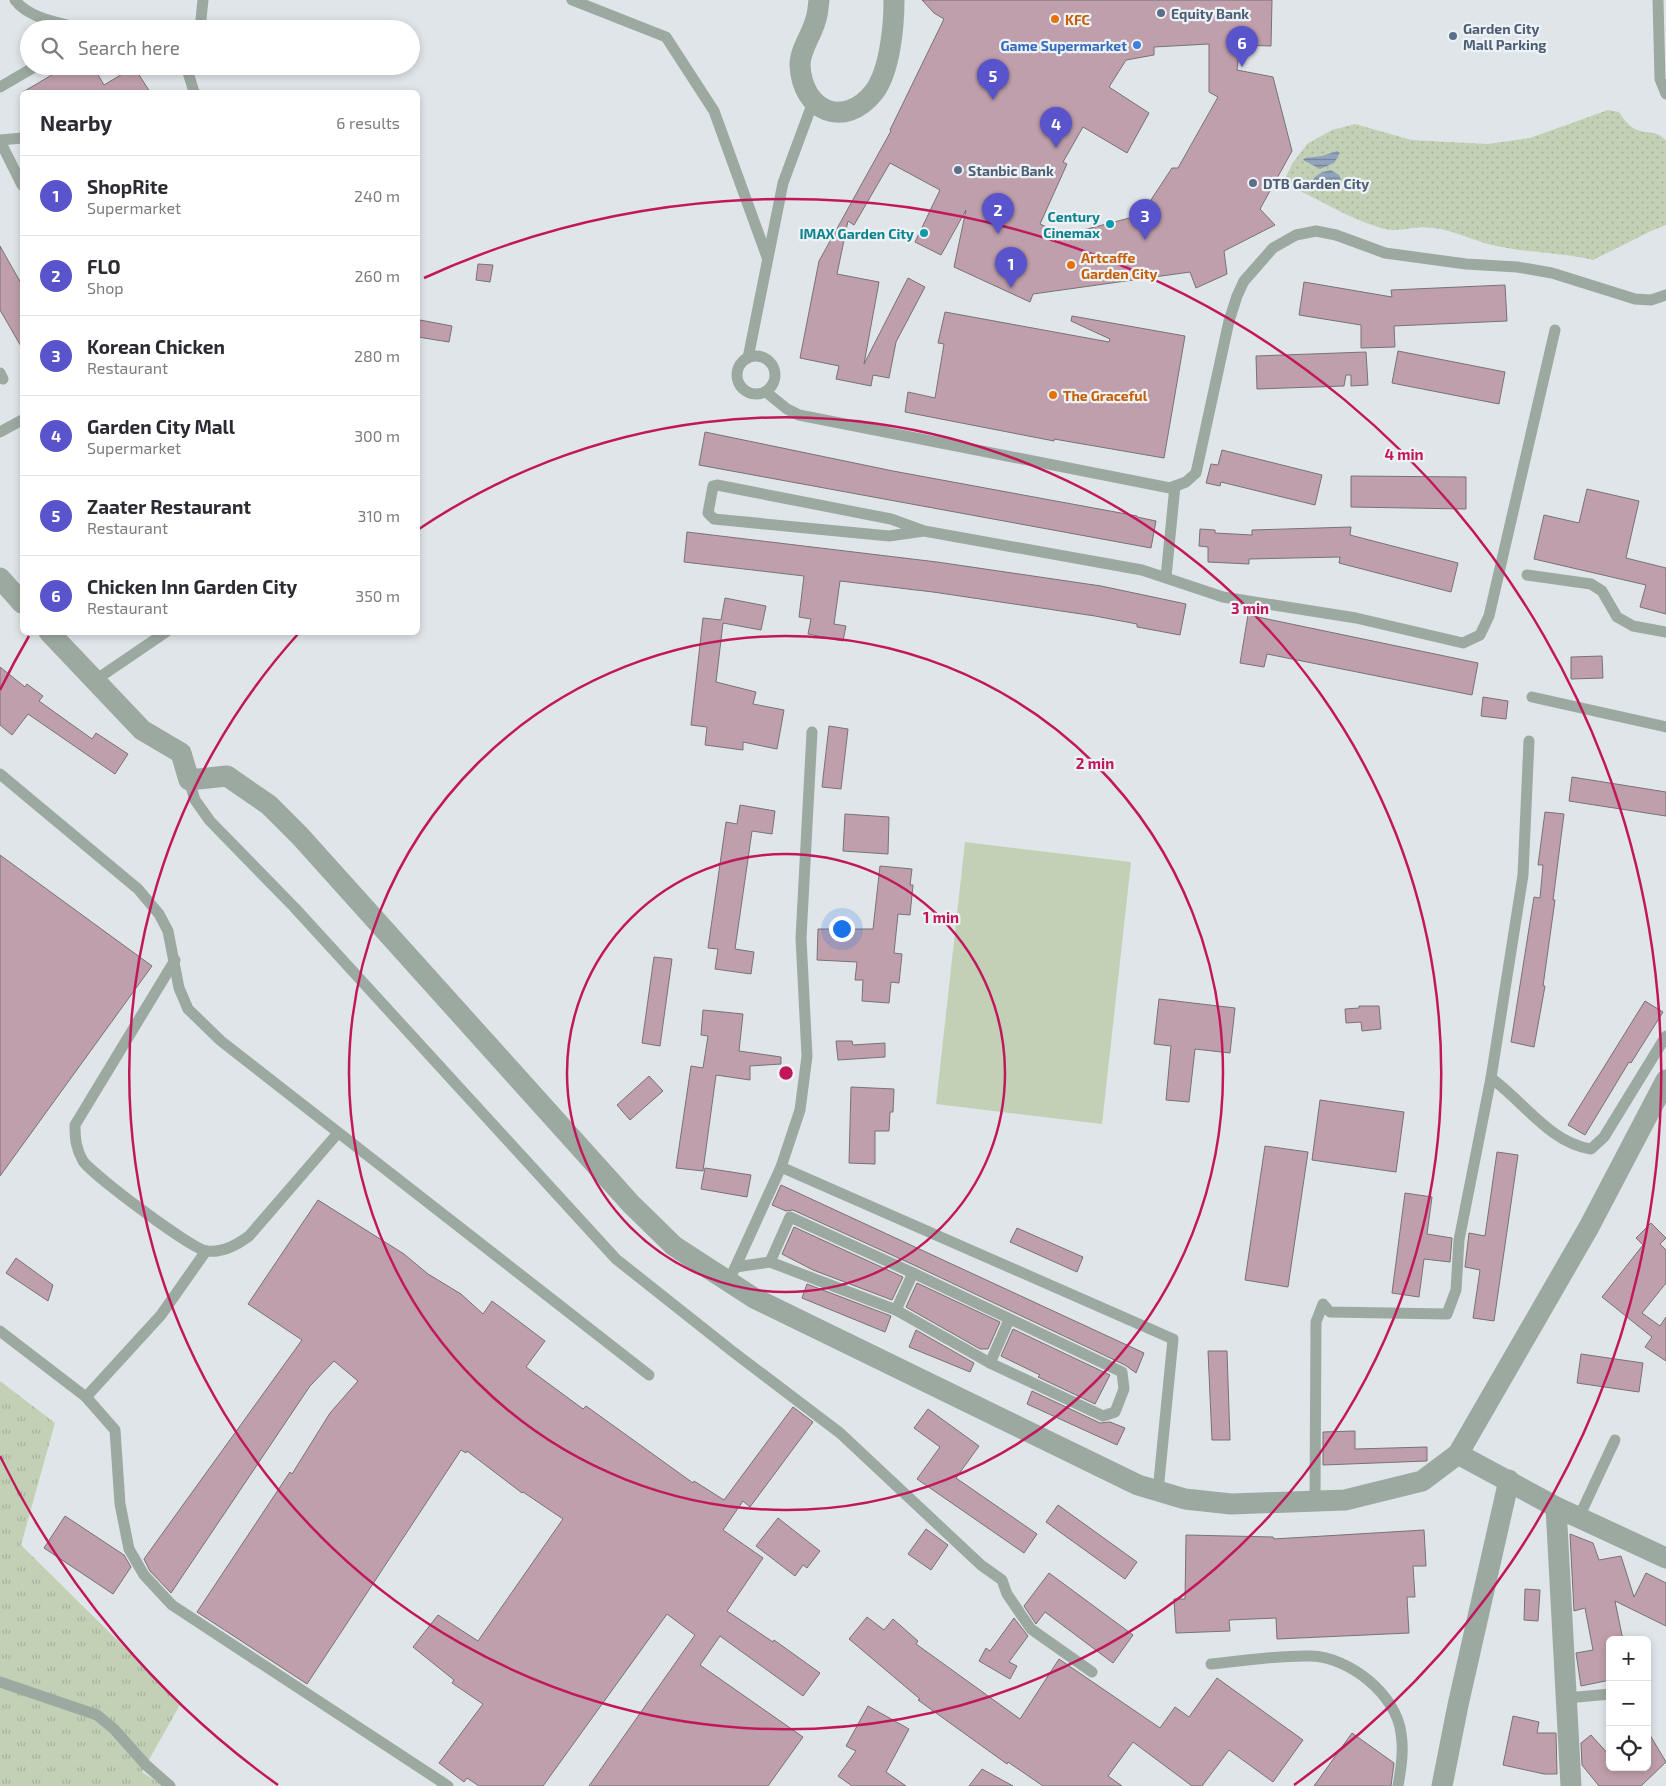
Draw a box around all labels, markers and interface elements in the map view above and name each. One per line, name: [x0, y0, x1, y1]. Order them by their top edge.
place label: Equity Bank: [1171, 5, 1249, 22]
marker: Equity Bank: [1155, 7, 1167, 19]
place label: KFC: [1065, 11, 1090, 28]
marker: KFC: [1049, 13, 1061, 25]
search box: [20, 20, 420, 75]
place label: Garden City Mall Parking: [1463, 20, 1546, 53]
pin: 6: [1226, 26, 1258, 67]
marker: Garden City Mall Parking: [1447, 30, 1459, 42]
icon: search: [38, 34, 66, 62]
text: Search here: [78, 36, 180, 59]
place label: Game Supermarket: [1000, 37, 1127, 54]
marker: Game Supermarket: [1131, 39, 1143, 51]
pin: 5: [977, 59, 1009, 100]
pin: 4: [1040, 107, 1072, 148]
text: Nearby: [40, 110, 112, 135]
text: 6 results: [336, 113, 400, 132]
place label: Stanbic Bank: [968, 162, 1054, 179]
marker: Stanbic Bank: [952, 164, 964, 176]
text: ShopRite: [87, 175, 168, 198]
place label: DTB Garden City: [1263, 175, 1369, 192]
marker: DTB Garden City: [1247, 177, 1259, 189]
text: 1: [53, 186, 59, 205]
text: 240 m: [354, 186, 400, 205]
pin: 2: [982, 193, 1014, 234]
text: Supermarket: [87, 198, 181, 217]
pin: 3: [1129, 199, 1161, 240]
place label: Century Cinemax: [1043, 208, 1100, 241]
marker: Century Cinemax: [1104, 218, 1116, 230]
place label: IMAX Garden City: [800, 225, 914, 242]
marker: IMAX Garden City: [918, 227, 930, 239]
pin: 1: [995, 247, 1027, 288]
place label: Artcaffe Garden City: [1081, 249, 1157, 282]
text: FLO: [87, 255, 121, 278]
marker: Artcaffe Garden City: [1065, 259, 1077, 271]
text: 2: [51, 266, 61, 285]
text: 260 m: [355, 266, 400, 285]
text: Shop: [87, 278, 124, 297]
text: Korean Chicken: [87, 335, 225, 358]
text: 3: [51, 346, 61, 365]
text: 280 m: [354, 346, 400, 365]
text: Restaurant: [87, 358, 168, 377]
place label: The Graceful: [1063, 387, 1148, 404]
marker: The Graceful: [1047, 389, 1059, 401]
text: Garden City Mall: [87, 415, 235, 438]
text: 4: [51, 426, 61, 445]
text: 300 m: [354, 426, 400, 445]
text: Supermarket: [87, 438, 181, 457]
text: 4 min: [1384, 445, 1424, 463]
text: Zaater Restaurant: [87, 495, 251, 518]
text: 5: [52, 506, 60, 525]
text: 310 m: [358, 506, 400, 525]
text: Restaurant: [87, 518, 168, 537]
text: Chicken Inn Garden City: [87, 575, 297, 598]
text: 6: [51, 586, 61, 605]
text: 350 m: [355, 586, 400, 605]
text: Restaurant: [87, 598, 168, 617]
text: 3 min: [1231, 599, 1269, 617]
text: 2 min: [1076, 754, 1114, 772]
text: 1 min: [923, 908, 959, 926]
your location: [829, 916, 855, 942]
centre of rings: [777, 1064, 795, 1082]
map controls: [1606, 1636, 1651, 1771]
button: +: [1606, 1636, 1651, 1681]
button: −: [1606, 1681, 1651, 1726]
button: locate: [1606, 1726, 1651, 1771]

